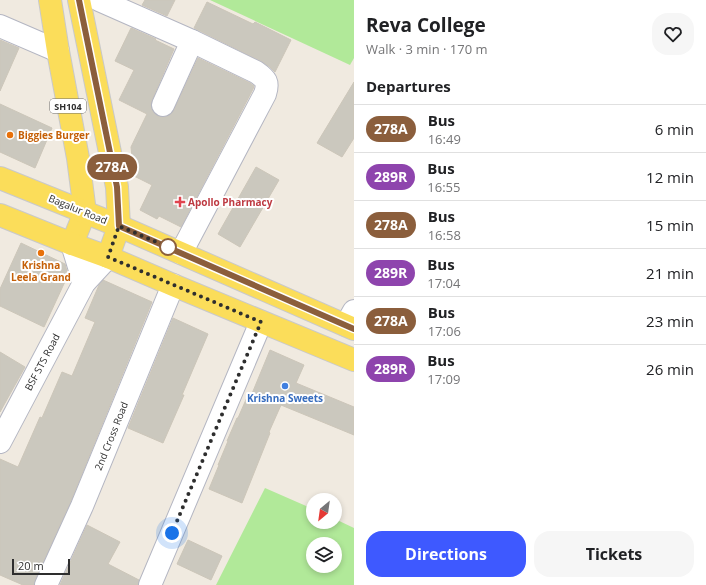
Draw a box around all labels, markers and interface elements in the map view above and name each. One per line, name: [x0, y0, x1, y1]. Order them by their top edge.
text: Reva College: [366, 12, 486, 38]
button: heart: [652, 13, 694, 55]
text: Walk · 3 min · 170 m: [366, 40, 488, 58]
text: Departures: [366, 76, 451, 96]
road number: SH104: [50, 99, 86, 113]
text: Bus: [428, 110, 455, 130]
text: 278A: [374, 119, 408, 138]
text: 6 min: [655, 119, 694, 139]
place label: Biggies Burger: [18, 128, 90, 142]
marker: Biggies Burger: [5, 130, 15, 140]
text: 16:49: [428, 130, 461, 148]
line badge: 278A: [84, 154, 140, 180]
text: 278A: [95, 157, 129, 176]
text: Bus: [427, 158, 455, 178]
text: 289R: [374, 167, 407, 186]
text: 12 min: [646, 167, 694, 187]
text: 16:55: [427, 178, 460, 196]
street label: Bagalur Road: [47, 191, 109, 227]
place label: Apollo Pharmacy: [188, 195, 273, 209]
marker: Apollo Pharmacy: [175, 197, 185, 207]
text: Bus: [428, 206, 455, 226]
text: 278A: [374, 215, 408, 234]
text: 15 min: [646, 215, 694, 235]
text: 16:58: [428, 226, 461, 244]
unlabelled marker: [159, 238, 177, 256]
marker: Krishna Leela Grand: [36, 248, 46, 258]
text: Bus: [427, 254, 455, 274]
place label: Krishna Leela Grand: [11, 258, 71, 284]
text: 289R: [374, 263, 407, 282]
text: 21 min: [646, 263, 694, 283]
text: 17:04: [427, 274, 460, 292]
text: Bus: [428, 302, 455, 322]
text: 278A: [374, 311, 408, 330]
text: 23 min: [646, 311, 694, 331]
text: 17:06: [428, 322, 461, 340]
street label: BSF STS Road: [21, 331, 63, 393]
text: Bus: [427, 350, 455, 370]
text: 289R: [374, 359, 407, 378]
text: 26 min: [646, 359, 694, 379]
text: 17:09: [427, 370, 460, 388]
marker: Krishna Sweets: [280, 381, 290, 391]
place label: Krishna Sweets: [247, 391, 323, 405]
street label: 2nd Cross Road: [91, 400, 131, 472]
north arrow: [306, 493, 342, 529]
map controls: [306, 493, 342, 573]
your location: [162, 523, 182, 543]
button: Directions: [366, 531, 526, 577]
button: Tickets: [534, 531, 694, 577]
button: layers: [306, 537, 342, 573]
scale bar: [12, 557, 70, 576]
text: 20 m: [18, 558, 44, 573]

